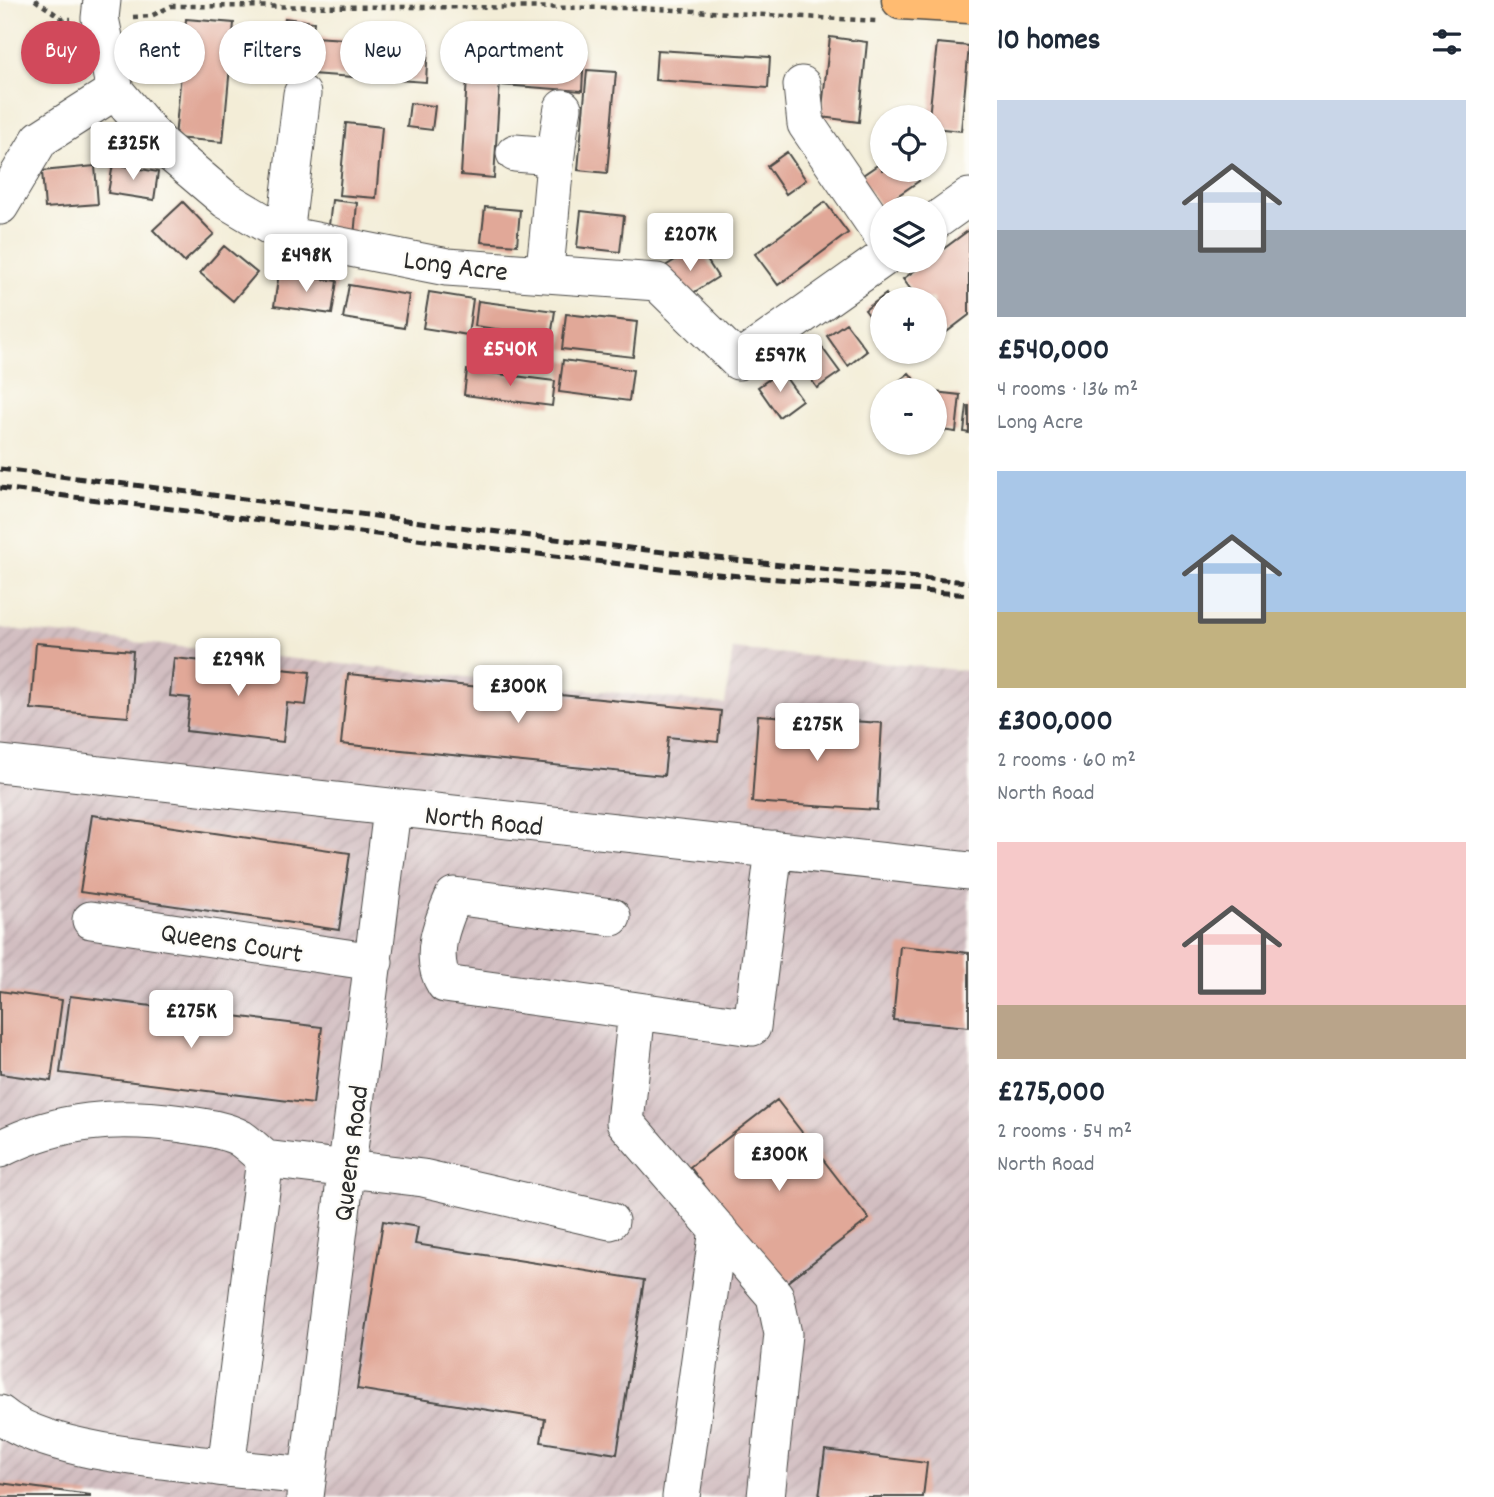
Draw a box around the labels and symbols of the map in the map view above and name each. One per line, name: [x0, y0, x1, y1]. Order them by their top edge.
pin: £325K: [84, 122, 182, 182]
pin: £207K: [641, 214, 739, 273]
pin: £498K: [257, 234, 355, 294]
street label: Long Acre: [401, 243, 510, 295]
pin: £540K: [461, 328, 559, 388]
pin: £597K: [731, 334, 829, 394]
pin: £299K: [189, 638, 287, 698]
pin: £300K: [469, 666, 567, 725]
pin: £275K: [768, 704, 866, 763]
street label: North Road: [422, 798, 545, 850]
street label: Queens Court: [157, 915, 305, 977]
pin: £275K: [142, 990, 240, 1050]
street label: Queens Road: [326, 1083, 382, 1224]
pin: £300K: [730, 1134, 828, 1193]

